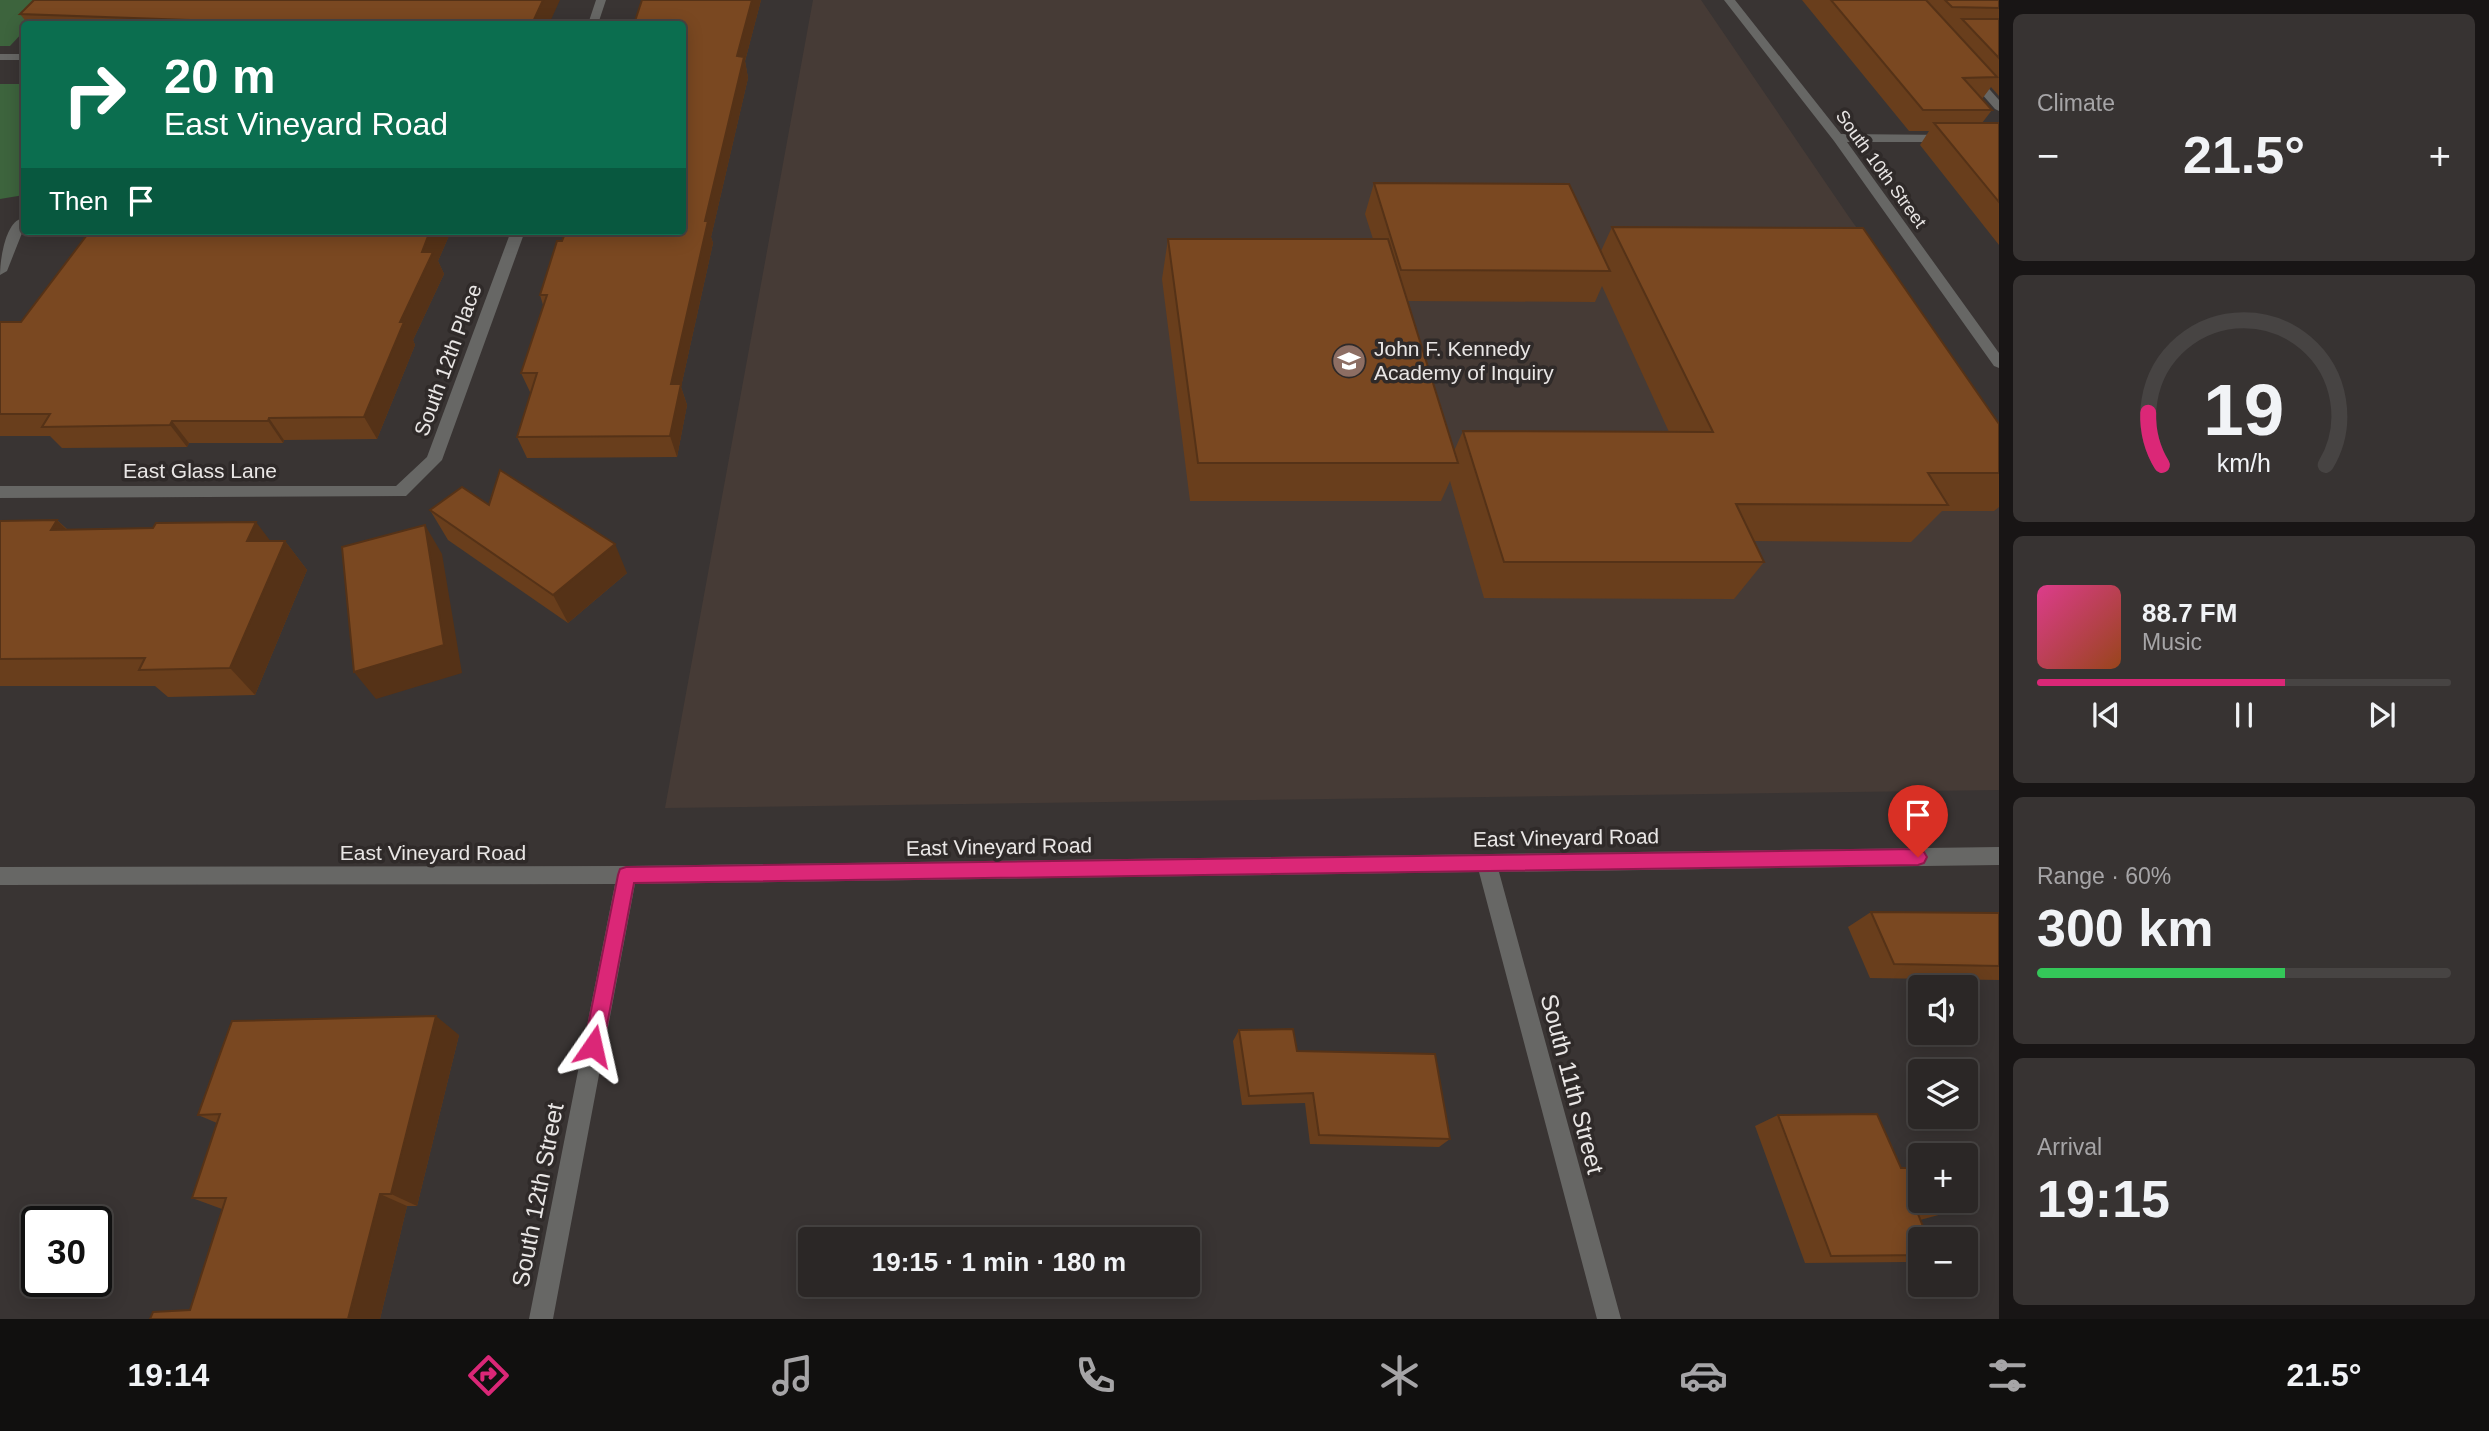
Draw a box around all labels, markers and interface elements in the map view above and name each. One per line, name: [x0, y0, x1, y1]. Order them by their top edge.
icon: right: [49, 49, 140, 140]
text: 20 m: [164, 49, 276, 103]
text: Climate: [2037, 90, 2115, 116]
text: East Vineyard Road: [164, 106, 448, 142]
street label: South 10th Street: [1832, 106, 1930, 232]
text: 21.5°: [2183, 126, 2305, 184]
text: −: [2037, 135, 2059, 177]
text: +: [2429, 135, 2451, 177]
icon: arrive: [122, 182, 160, 220]
text: Then: [49, 186, 108, 216]
street label: South 12th Place: [409, 281, 486, 439]
place label: John F. Kennedy Academy of Inquiry: [1374, 337, 1554, 384]
school or university icon: John F. Kennedy Academy of Inquiry: [1330, 342, 1368, 380]
text: 19: [2204, 369, 2284, 450]
text: km/h: [2217, 448, 2271, 476]
street label: East Glass Lane: [123, 459, 277, 482]
text: 88.7 FM: [2142, 598, 2237, 628]
text: Music: [2142, 629, 2202, 655]
icon: previous: [2087, 696, 2125, 734]
icon: pause: [2225, 696, 2263, 734]
icon: next: [2363, 696, 2401, 734]
pin: [1888, 785, 1948, 857]
icon: arrive: [1899, 796, 1937, 834]
street label: East Vineyard Road: [1473, 824, 1659, 851]
street label: East Vineyard Road: [906, 833, 1092, 860]
street label: East Vineyard Road: [340, 841, 526, 864]
text: Range · 60%: [2037, 863, 2171, 889]
text: 300 km: [2037, 899, 2213, 957]
map controls: [1908, 975, 1978, 1297]
button: sound: [1908, 975, 1978, 1045]
street label: South 11th Street: [1536, 991, 1610, 1177]
position arrow: [556, 1009, 630, 1083]
button: layers: [1908, 1059, 1978, 1129]
street label: South 12th Street: [506, 1100, 569, 1289]
text: Arrival: [2037, 1134, 2102, 1160]
button: +: [1908, 1143, 1978, 1213]
text: 19:15: [2037, 1170, 2170, 1228]
speed limit sign: 30: [21, 1206, 112, 1297]
button: −: [1908, 1227, 1978, 1297]
text: 19:15 · 1 min · 180 m: [872, 1247, 1126, 1277]
icon: directions: [464, 1351, 513, 1400]
icon: music: [768, 1351, 817, 1400]
icon: phone: [1071, 1351, 1120, 1400]
icon: climate: [1375, 1351, 1424, 1400]
icon: car: [1679, 1351, 1728, 1400]
icon: filters: [1983, 1351, 2032, 1400]
text: 19:14: [127, 1357, 209, 1393]
text: 21.5°: [2286, 1357, 2362, 1393]

